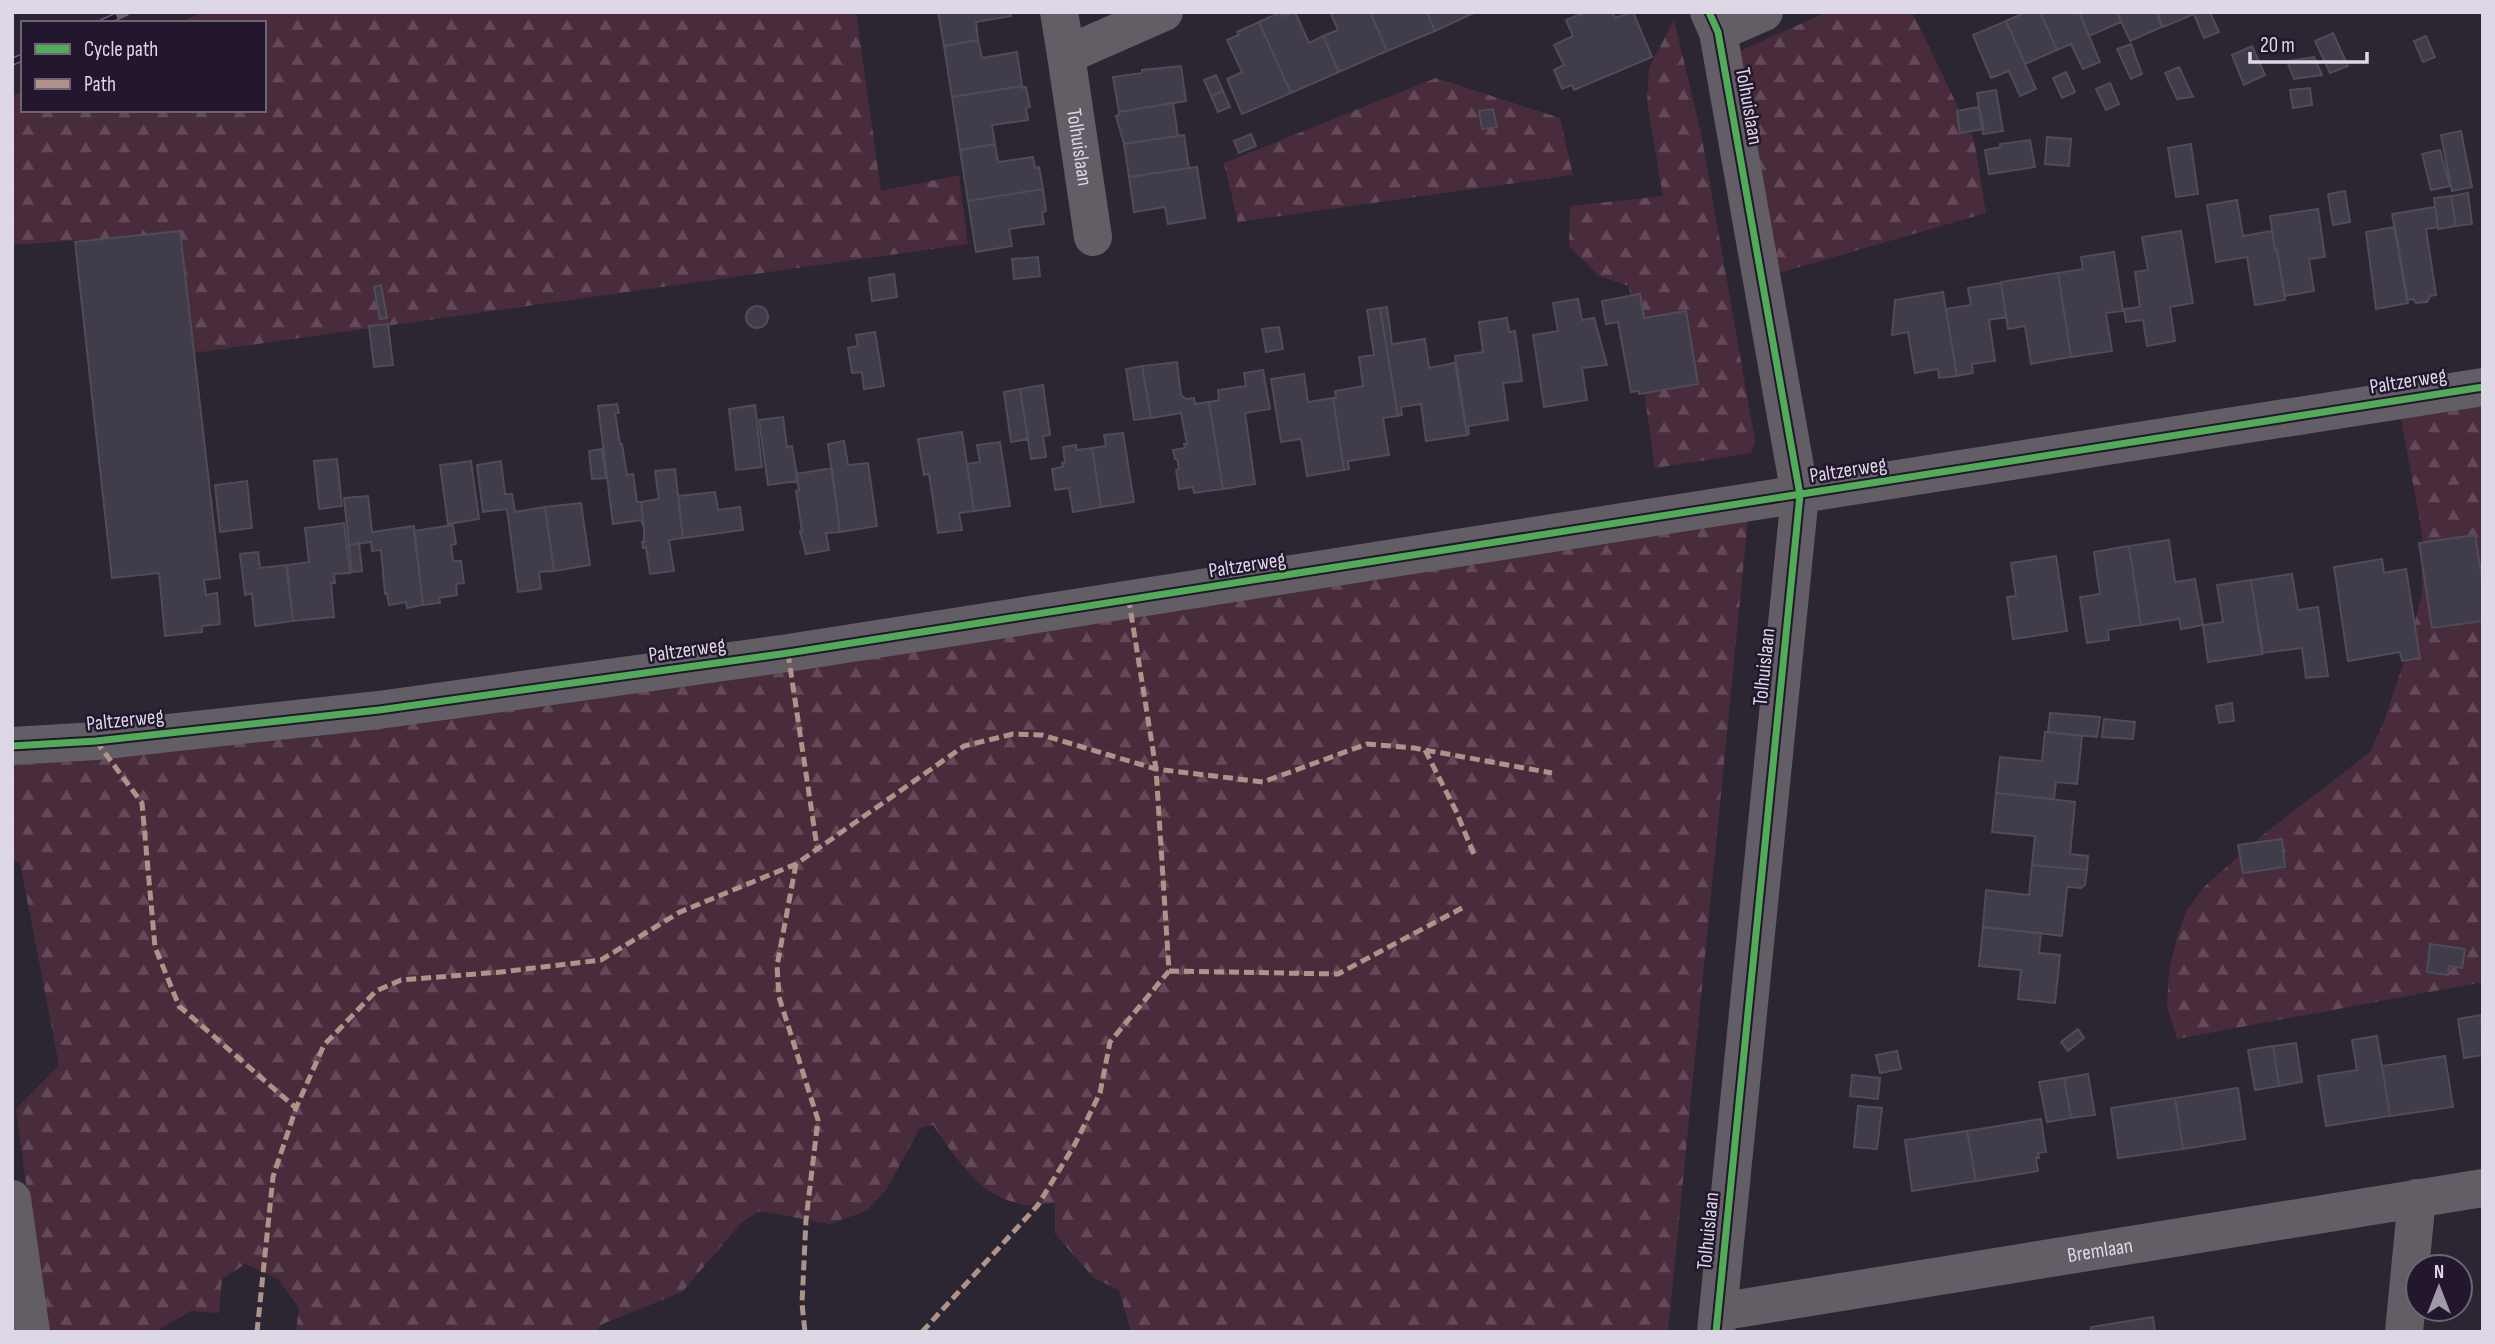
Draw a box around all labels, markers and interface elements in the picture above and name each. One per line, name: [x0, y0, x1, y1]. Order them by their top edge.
legend: [21, 21, 266, 112]
scale bar: [2250, 21, 2367, 65]
text: 20 m: [2260, 33, 2295, 58]
text: Cycle path: [84, 37, 158, 62]
street label: Tolhuislaan: [1730, 65, 1768, 147]
text: Path: [84, 72, 116, 97]
street label: Tolhuislaan: [1062, 107, 1098, 187]
street label: Paltzerweg: [2368, 363, 2448, 399]
street label: Paltzerweg: [1808, 452, 1888, 488]
street label: Paltzerweg: [1207, 547, 1287, 583]
street label: Tolhuislaan: [1747, 627, 1781, 707]
street label: Paltzerweg: [647, 632, 727, 668]
street label: Paltzerweg: [85, 704, 165, 736]
street label: Tolhuislaan: [1691, 1191, 1725, 1271]
street label: Bremlaan: [2065, 1232, 2135, 1268]
north arrow: [2404, 1253, 2474, 1323]
text: N: [2434, 1261, 2444, 1284]

